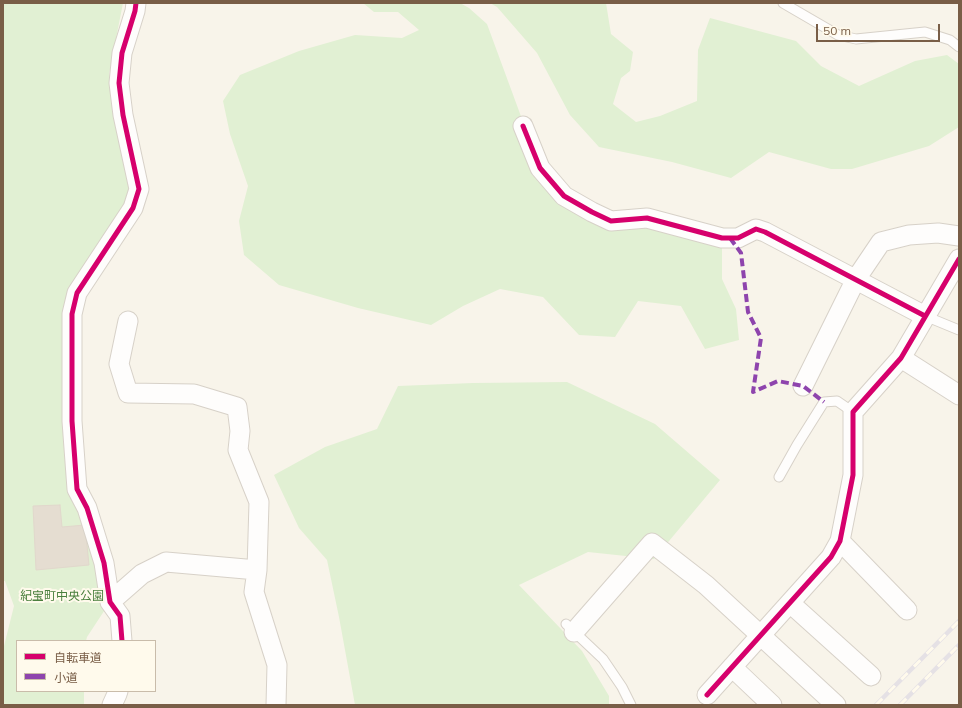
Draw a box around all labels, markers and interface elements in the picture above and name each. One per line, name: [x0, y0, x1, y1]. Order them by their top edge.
scale bar: [818, 16, 942, 42]
text: 50 m: [823, 23, 851, 38]
park label: 紀宝町中央公園: [20, 589, 104, 603]
legend: [16, 640, 156, 692]
text: 自転車道: [54, 650, 102, 665]
text: 小道: [54, 670, 78, 685]

